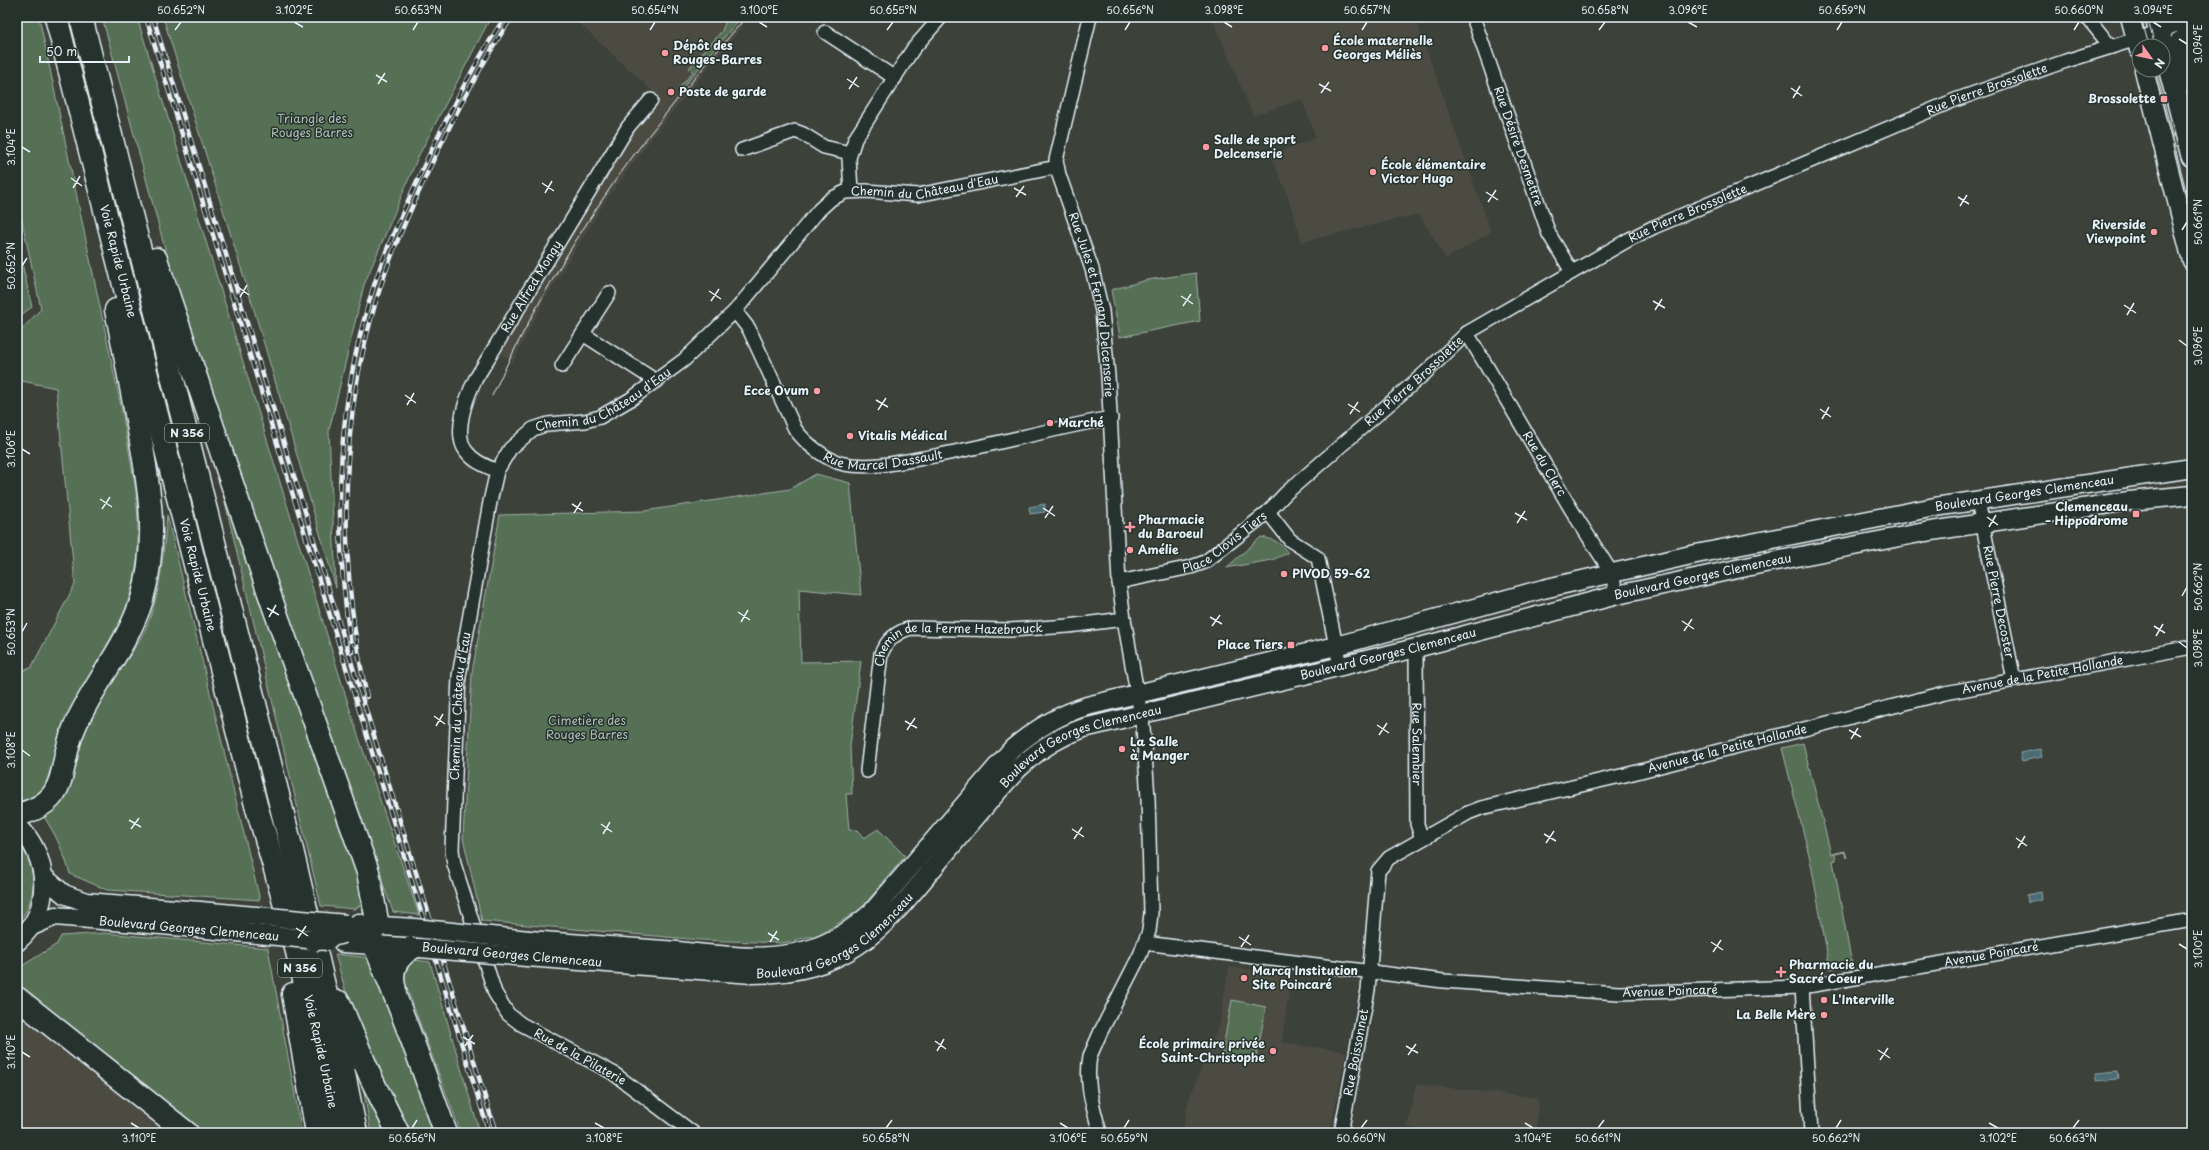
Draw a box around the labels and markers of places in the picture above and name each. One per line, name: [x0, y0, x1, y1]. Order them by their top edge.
place label: École maternelle Georges Méliès: [1333, 31, 1433, 63]
place label: Dépôt des Rouges-Barres: [673, 36, 762, 68]
marker: École maternelle Georges Méliès: [1320, 43, 1330, 53]
marker: Dépôt des Rouges-Barres: [660, 48, 670, 58]
place label: Poste de garde: [679, 82, 767, 100]
marker: Poste de garde: [666, 87, 676, 97]
place label: Brossolette: [2088, 89, 2156, 107]
marker: Brossolette: [2159, 94, 2169, 104]
place label: Salle de sport Delcenserie: [1214, 130, 1296, 162]
marker: Salle de sport Delcenserie: [1201, 142, 1211, 152]
place label: École élémentaire Victor Hugo: [1381, 155, 1486, 187]
marker: École élémentaire Victor Hugo: [1368, 167, 1378, 177]
place label: Riverside Viewpoint: [2086, 215, 2146, 247]
marker: Riverside Viewpoint: [2149, 227, 2159, 237]
place label: Ecce Ovum: [744, 381, 809, 399]
marker: Ecce Ovum: [812, 386, 822, 396]
place label: Marché: [1058, 413, 1104, 431]
marker: Marché: [1045, 418, 1055, 428]
place label: Vitalis Médical: [858, 426, 947, 444]
marker: Vitalis Médical: [845, 431, 855, 441]
place label: Clemenceau – Hippodrome: [2045, 497, 2128, 529]
marker: Clemenceau – Hippodrome: [2131, 509, 2141, 519]
place label: Pharmacie du Baroeul: [1138, 510, 1205, 542]
marker: Pharmacie du Baroeul: [1125, 522, 1135, 532]
place label: Amélie: [1138, 540, 1179, 558]
marker: Amélie: [1125, 545, 1135, 555]
place label: PIVOD 59-62: [1292, 564, 1370, 582]
marker: PIVOD 59-62: [1279, 569, 1289, 579]
place label: Place Tiers: [1217, 635, 1283, 653]
marker: Place Tiers: [1286, 640, 1296, 650]
place label: La Salle à Manger: [1130, 732, 1190, 764]
marker: La Salle à Manger: [1117, 744, 1127, 754]
place label: Pharmacie du Sacré Coeur: [1789, 955, 1873, 987]
place label: Marcq Institution Site Poincaré: [1252, 961, 1358, 993]
marker: Pharmacie du Sacré Coeur: [1776, 967, 1786, 977]
marker: Marcq Institution Site Poincaré: [1239, 973, 1249, 983]
place label: L'Interville: [1832, 990, 1895, 1008]
marker: L'Interville: [1819, 995, 1829, 1005]
place label: La Belle Mère: [1736, 1005, 1816, 1023]
marker: La Belle Mère: [1819, 1010, 1829, 1020]
place label: École primaire privée Saint-Christophe: [1139, 1034, 1265, 1066]
marker: École primaire privée Saint-Christophe: [1268, 1046, 1278, 1056]

